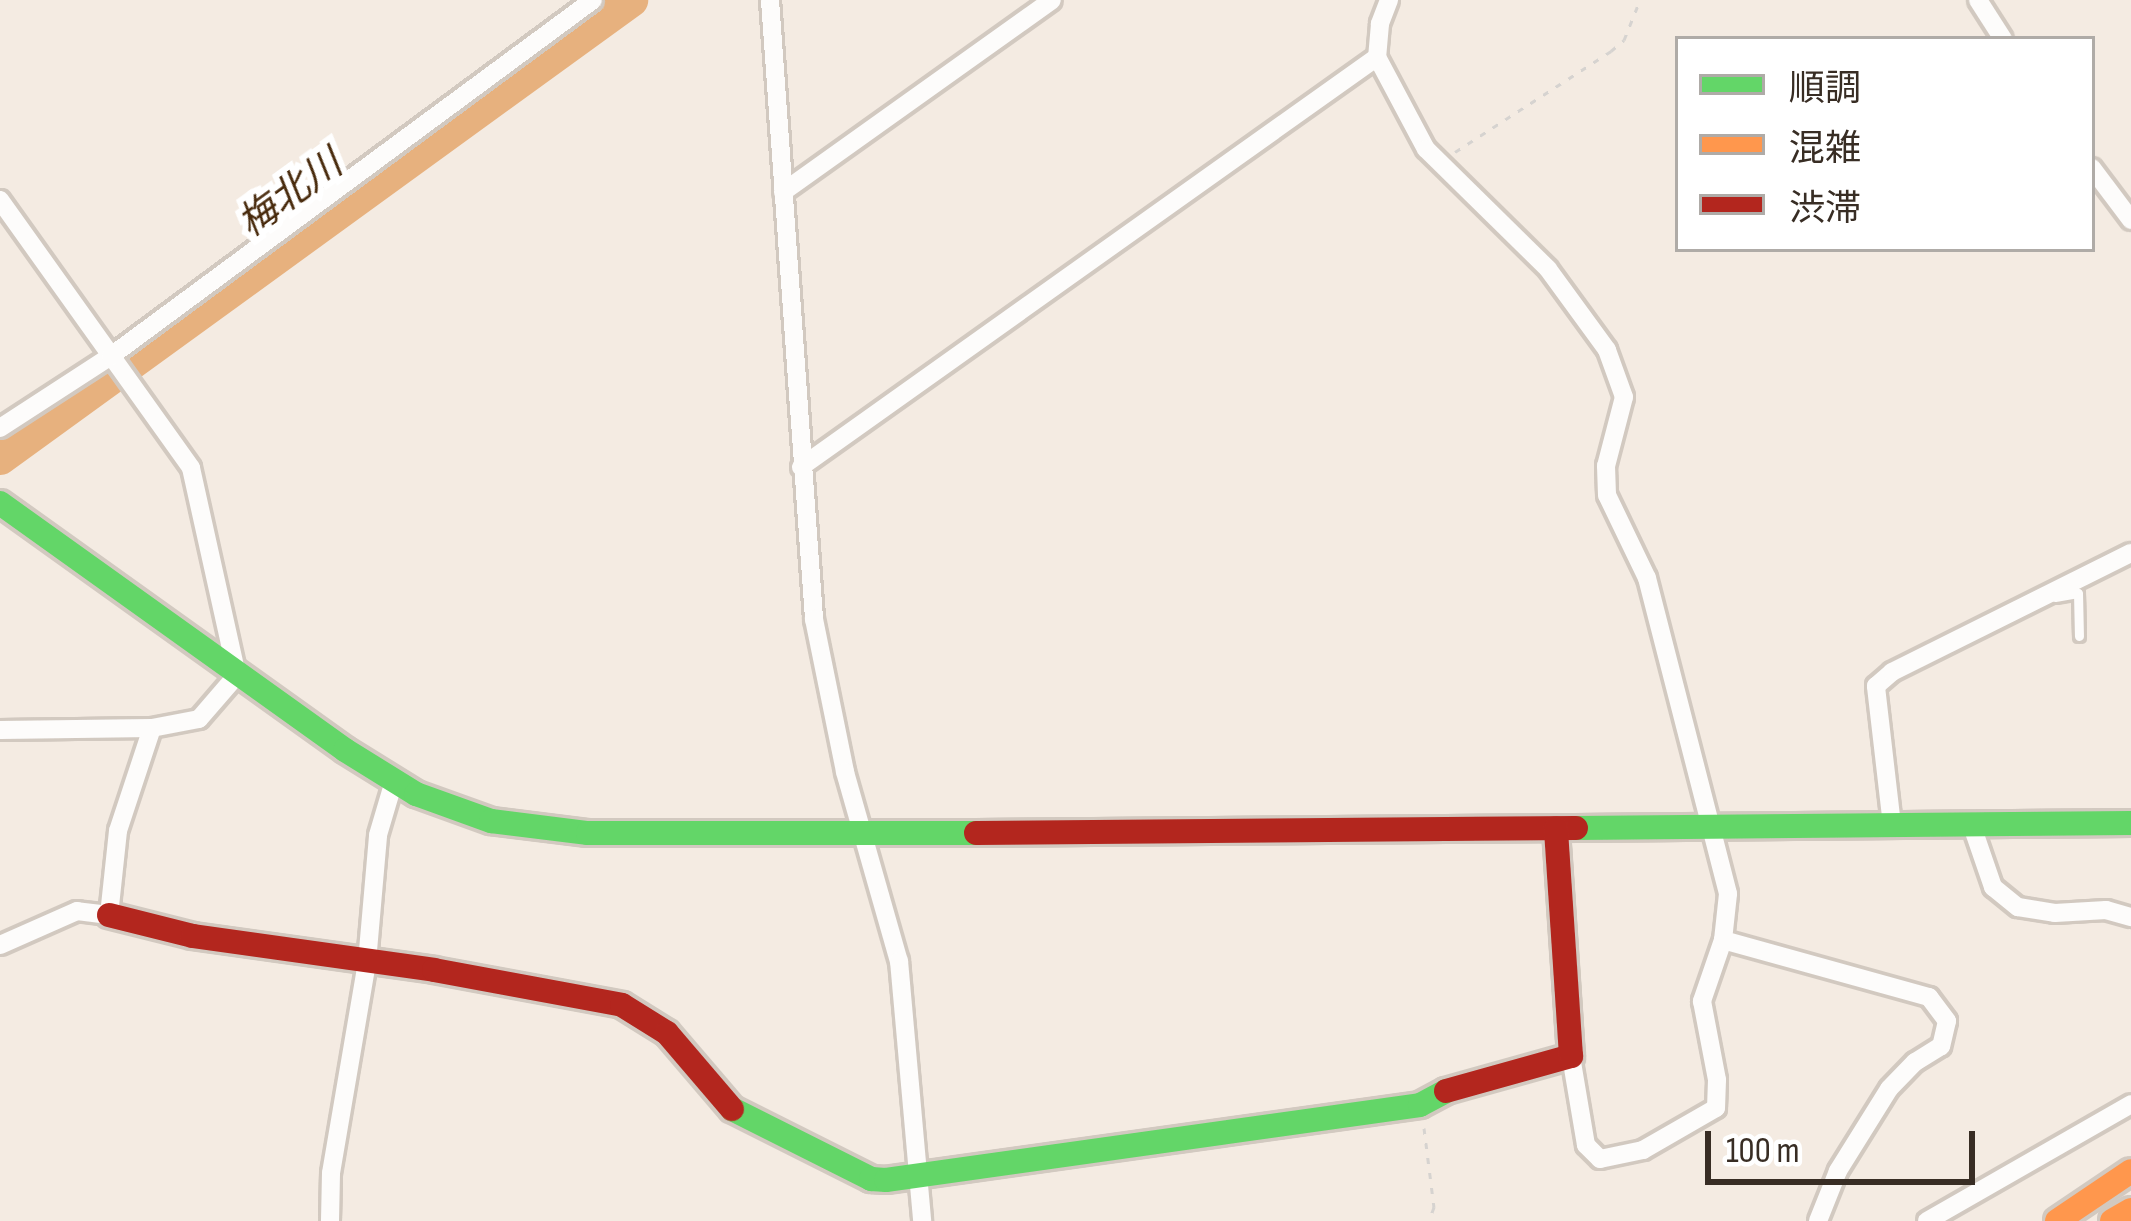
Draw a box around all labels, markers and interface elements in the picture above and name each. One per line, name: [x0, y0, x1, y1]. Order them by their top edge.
legend: [1675, 36, 2095, 252]
text: 順調: [1789, 68, 1861, 111]
text: 混雑: [1789, 128, 1861, 171]
water label: 梅北川: [230, 142, 352, 248]
text: 渋滞: [1789, 188, 1861, 231]
scale bar: [1711, 1107, 1981, 1181]
text: 100 m: [1726, 1130, 1800, 1173]

